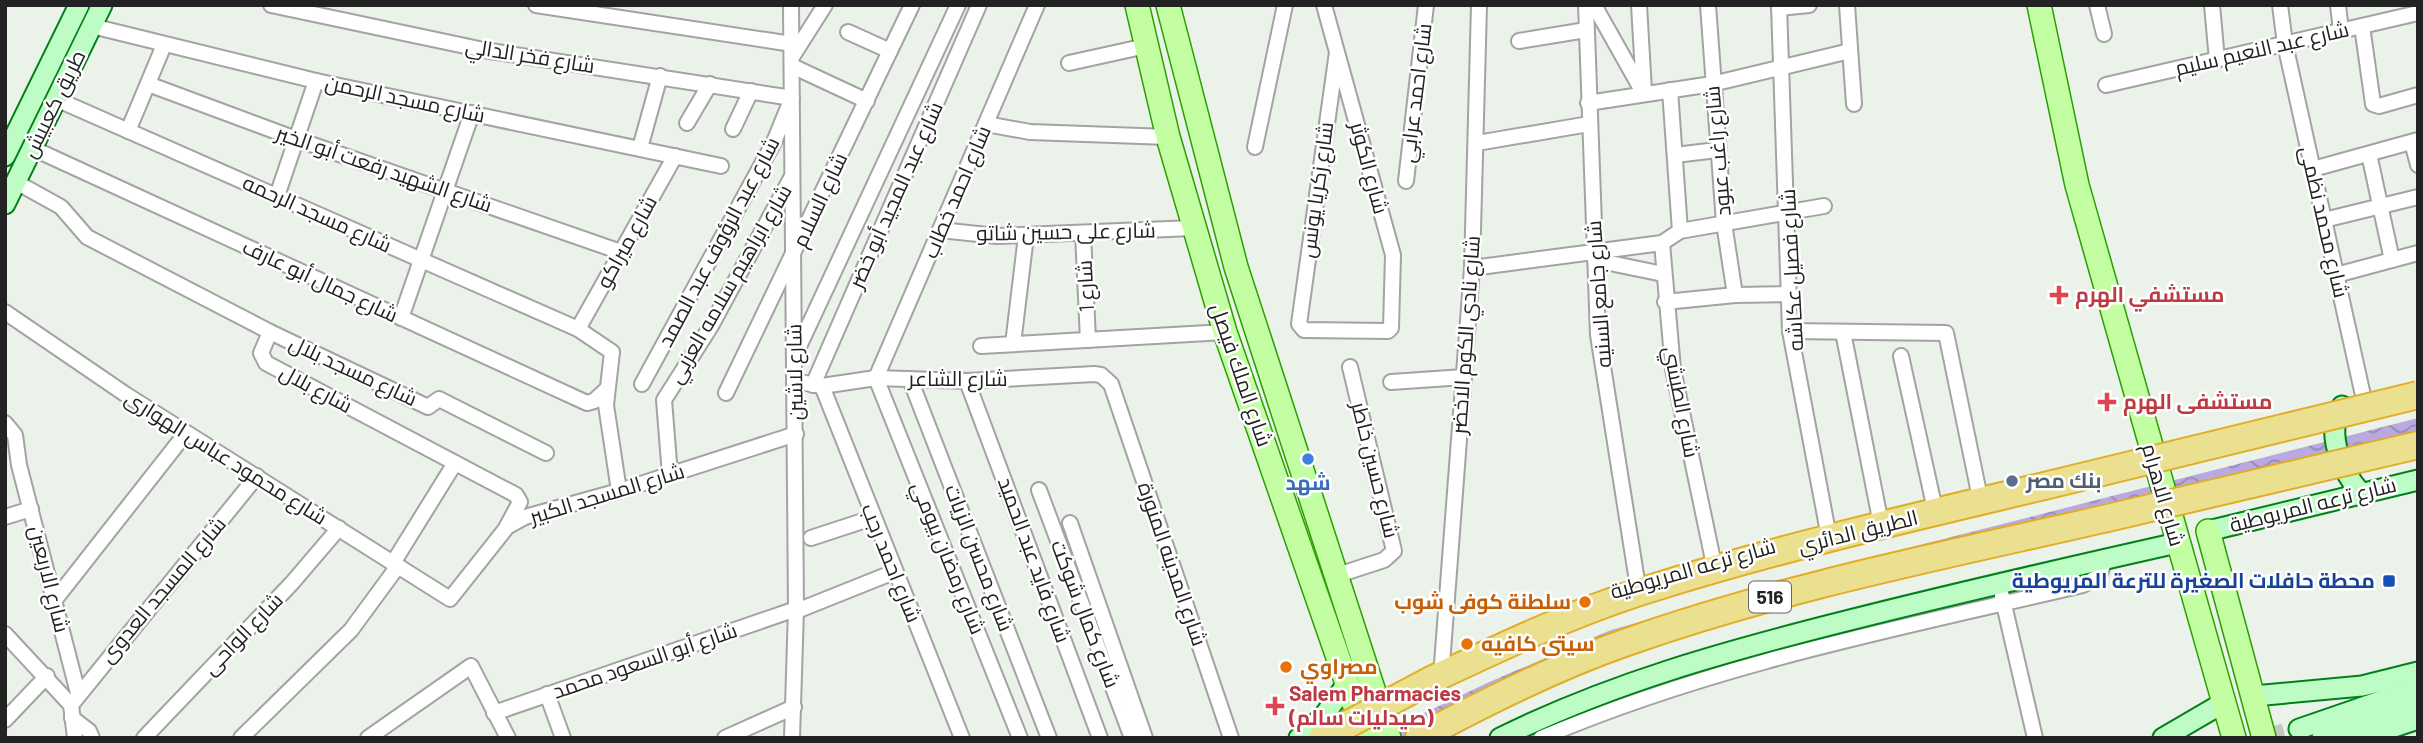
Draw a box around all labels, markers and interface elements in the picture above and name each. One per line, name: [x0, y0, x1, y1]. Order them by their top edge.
street label: شارع عبد النعيم سليم: [2172, 15, 2352, 83]
street label: شارع احمد عرابي: [1394, 22, 1440, 165]
street label: شارع فخر الدالي: [463, 32, 597, 82]
street label: طريق كعبيش: [16, 45, 91, 162]
street label: شارع مسجد الرحمن: [322, 68, 488, 130]
street label: شارع راغب عبود: [1698, 85, 1738, 217]
street label: شارع عبد المجيد أبو خضر: [842, 97, 950, 294]
street label: شارع الشهيد رفعت أبو الخير: [271, 118, 496, 219]
street label: شارع الكوثر: [1343, 118, 1395, 217]
street label: شارع زكريا يونس: [1294, 120, 1340, 260]
street label: شارع احمد خطاب: [916, 121, 998, 263]
street label: شارع عبد الرؤوف عبد الصمد: [652, 132, 786, 352]
street label: شارع محمد نظمى: [2293, 143, 2355, 301]
street label: شارع السلام: [786, 148, 854, 252]
street label: شارع مسجد الرحمه: [238, 169, 396, 259]
street label: شارع ابراهيم سلامه العزبي: [661, 179, 800, 390]
street label: شارع فصيل عكاشه: [1774, 188, 1810, 352]
street label: شارع ميراكو: [590, 191, 664, 293]
street label: شارع على حسين شاتو: [976, 216, 1156, 248]
street label: شارع جامع السنيه: [1580, 219, 1618, 369]
street label: شارع جمال أبو عارف: [238, 233, 402, 329]
street label: شارع نادي الكوم الاخضر: [1445, 235, 1489, 436]
street label: شارع 1: [1071, 259, 1101, 313]
place label: مستشفي الهرم: [2075, 281, 2224, 312]
marker: مستشفي الهرم: [2049, 285, 2069, 305]
street label: شارع الملك فيصل: [1203, 300, 1279, 450]
street label: شارع لاشين: [780, 323, 810, 421]
street label: شارع مسجد بلال: [284, 329, 422, 413]
street label: شارع الطبشي: [1656, 344, 1706, 460]
street label: شارع بلال: [275, 358, 357, 420]
street label: شارع الشاعر: [907, 365, 1008, 393]
street label: شارع محمود عباس الهوارى: [120, 384, 332, 532]
place label: مستشفى الهرم: [2123, 388, 2272, 416]
marker: مستشفى الهرم: [2097, 392, 2117, 412]
street label: شارع حسين خاطر: [1344, 398, 1405, 541]
street label: شارع الاهرام: [2135, 440, 2191, 550]
marker: شهد: [1300, 451, 1316, 467]
street label: شارع المسجد الكبير: [525, 457, 688, 531]
place label: بنك مصر: [2025, 467, 2101, 493]
place label: شهد: [1285, 469, 1331, 496]
street label: شارع ترعه المريوطية: [2227, 471, 2399, 539]
street label: شارع فايد عبد الحميد: [991, 473, 1077, 647]
marker: بنك مصر: [2004, 473, 2020, 489]
street label: شارع رمضان بيومي: [903, 478, 991, 639]
street label: شارع المدينه المنورة: [1131, 478, 1213, 650]
street label: شارع محسن الزيات: [938, 480, 1020, 636]
street label: شارع احمد رجب: [854, 499, 928, 627]
street label: الطريق الدائري: [1795, 504, 1921, 562]
street label: شارع المسجد العدوى: [93, 511, 233, 669]
street label: شارع الاربعين: [22, 523, 76, 635]
street label: شارع ترعه المريوطية: [1607, 532, 1779, 606]
street label: شارع كمال شوكت: [1044, 536, 1126, 692]
place label: محطة حافلات الصغيرة للترعة المريوطية: [2012, 567, 2375, 594]
marker: محطة حافلات الصغيرة للترعة المريوطية: [2381, 573, 2397, 589]
road number: 516: [1749, 582, 1791, 612]
street label: شارع الواحى: [197, 587, 289, 681]
place label: سلطنة كوفى شوب: [1394, 588, 1571, 615]
marker: سلطنة كوفى شوب: [1577, 594, 1593, 610]
street label: شارع أبو السعود محمد: [549, 616, 741, 706]
place label: سيتى كافيه: [1481, 630, 1595, 656]
marker: سيتى كافيه: [1459, 636, 1475, 652]
place label: مصراوي: [1300, 653, 1378, 684]
marker: مصراوي: [1278, 659, 1294, 675]
place label: Salem Pharmacies (صيدليات سالم): [1288, 680, 1461, 732]
marker: Salem Pharmacies (صيدليات سالم): [1267, 698, 1283, 714]

